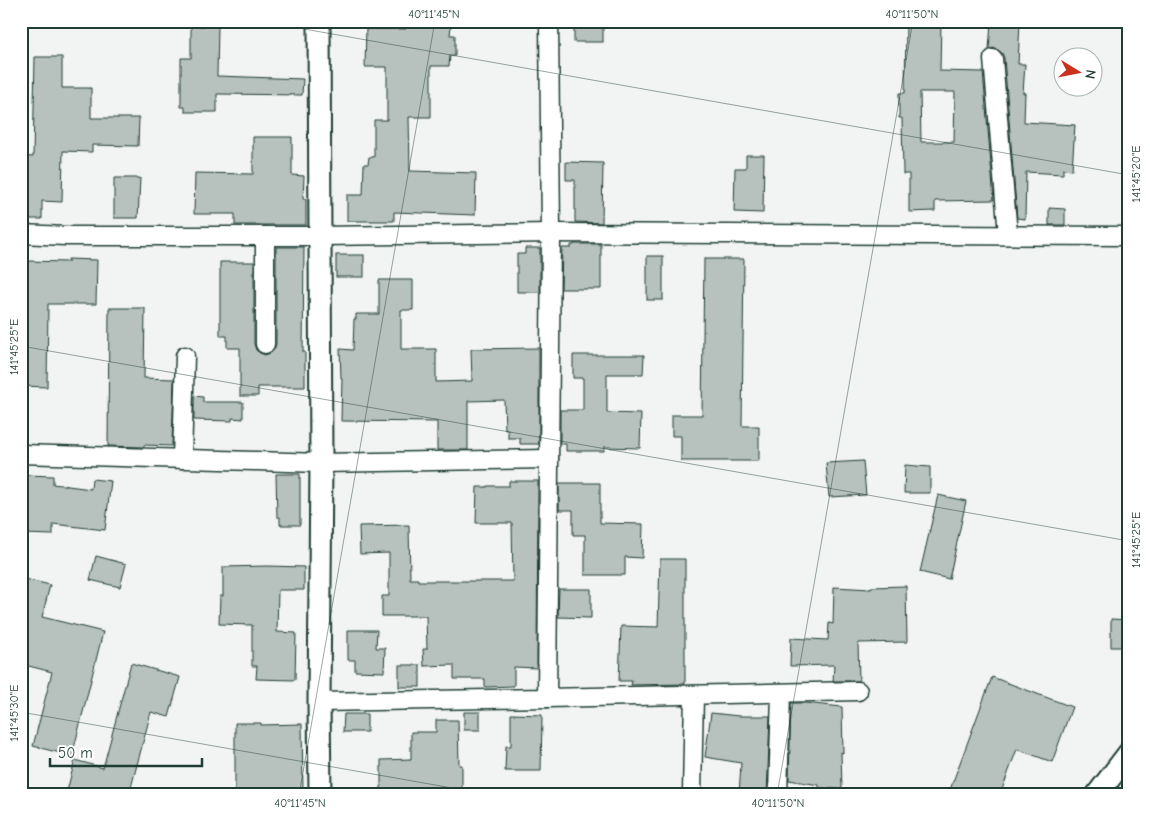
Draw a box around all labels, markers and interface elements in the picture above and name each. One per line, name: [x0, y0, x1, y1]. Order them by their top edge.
text: 40°11'45"N: [408, 7, 460, 21]
text: 40°11'50"N: [886, 7, 938, 21]
north arrow: [1052, 48, 1102, 98]
text: N: [1081, 68, 1099, 80]
text: 141°45'20"E: [1129, 145, 1143, 203]
text: 141°45'25"E: [7, 319, 21, 375]
text: 141°45'25"E: [1129, 512, 1143, 568]
text: 141°45'30"E: [7, 685, 21, 741]
scale bar: [50, 736, 202, 768]
text: 50 m: [58, 744, 93, 762]
text: 40°11'45"N: [274, 796, 326, 810]
text: 40°11'50"N: [752, 796, 804, 810]

